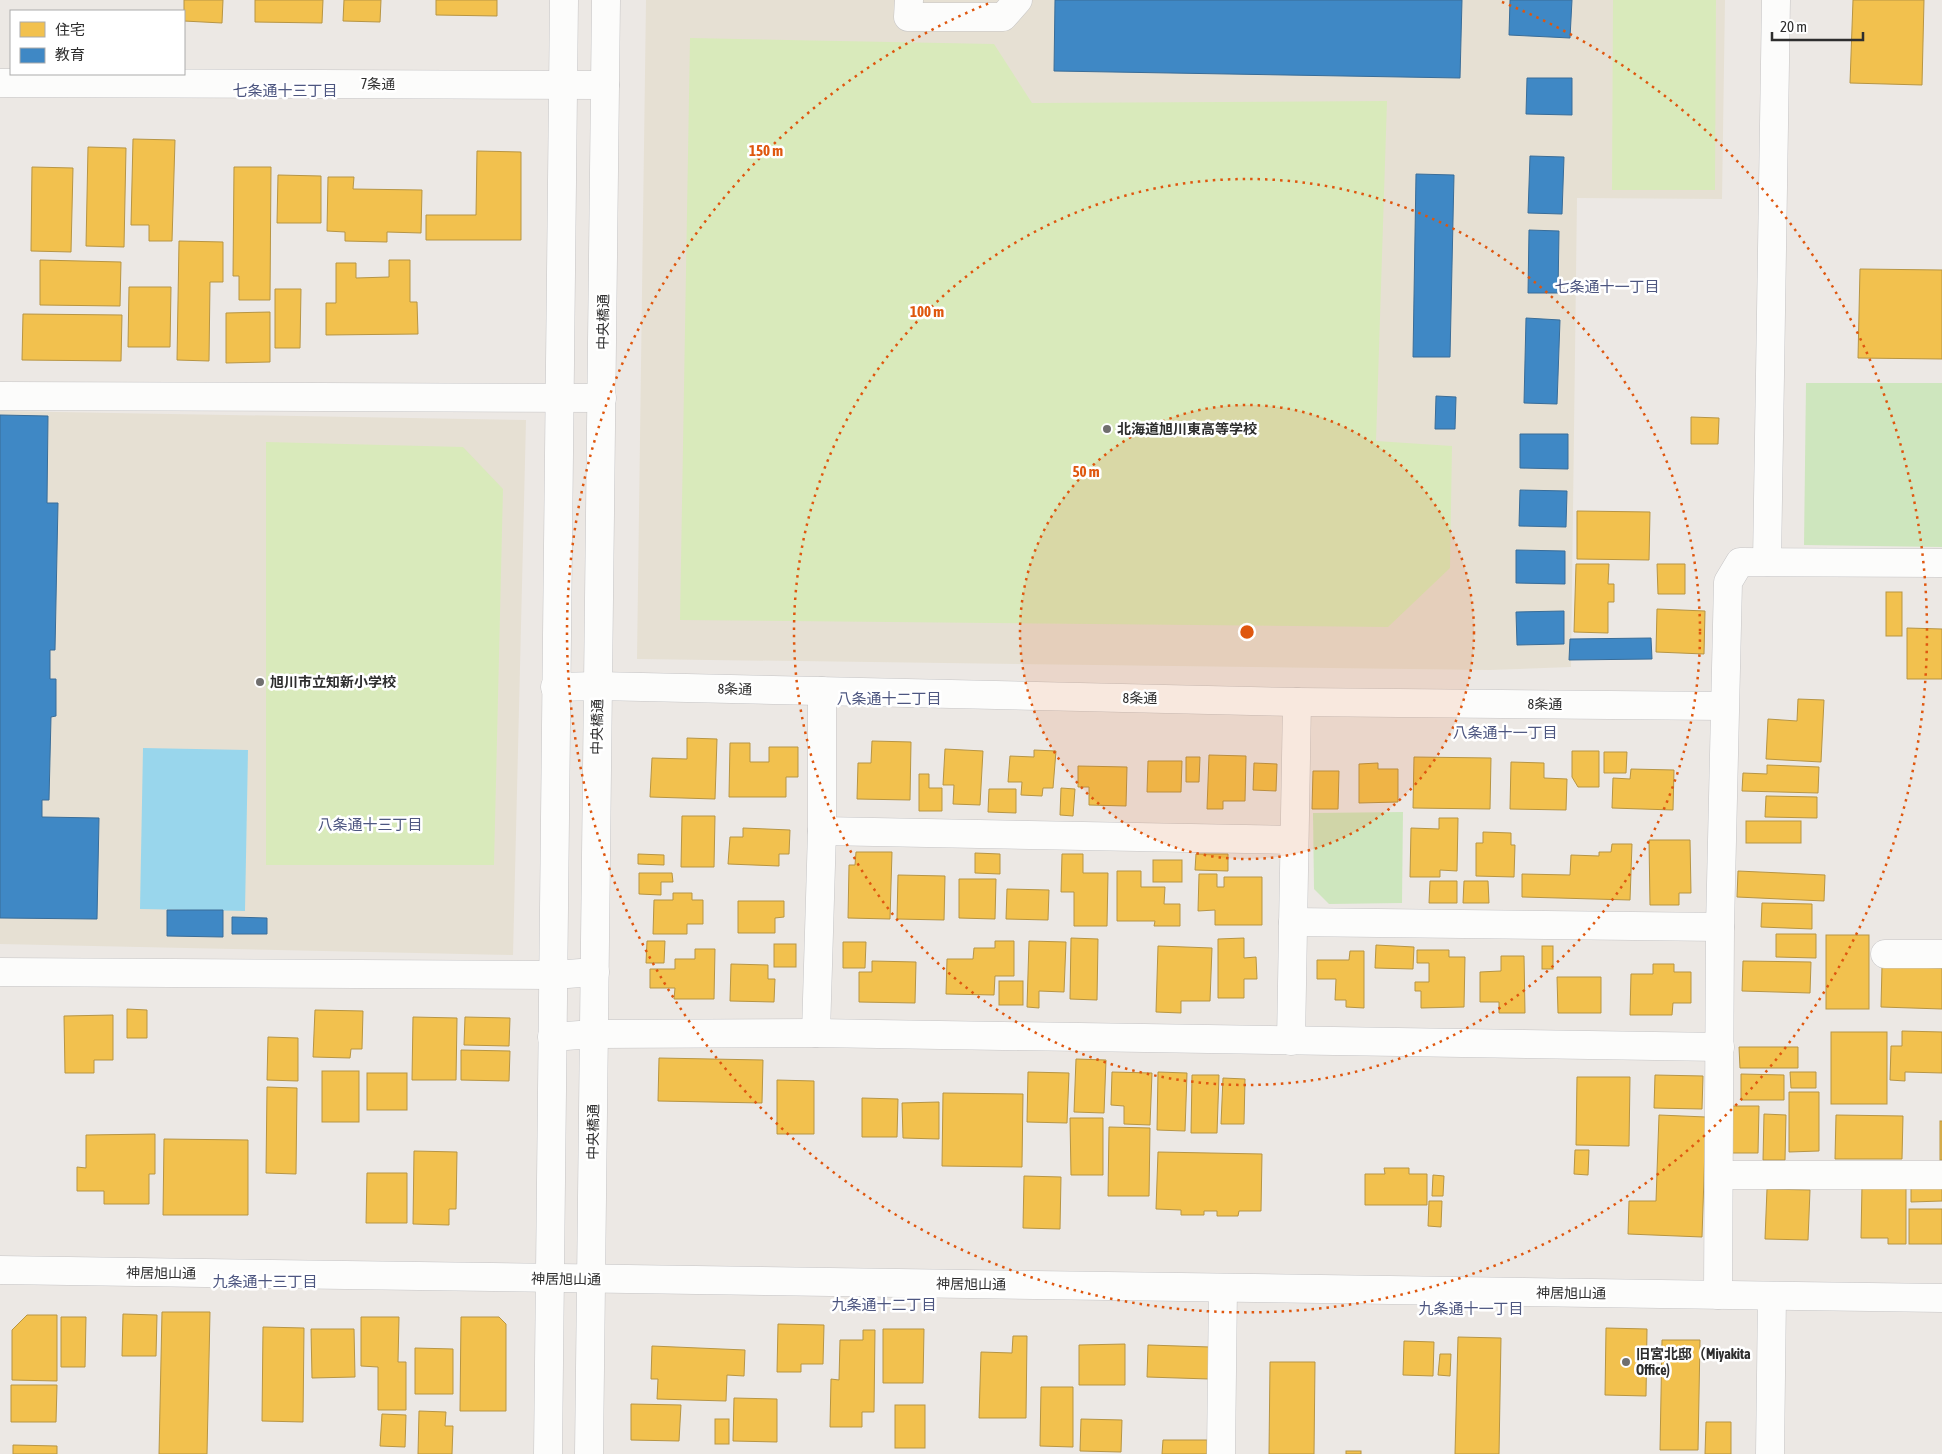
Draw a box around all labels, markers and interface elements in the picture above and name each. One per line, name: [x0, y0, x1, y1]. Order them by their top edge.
legend: [10, 10, 185, 75]
scale bar: [1772, 10, 1863, 42]
text: 20 m: [1780, 18, 1807, 35]
text: 住宅: [55, 21, 85, 38]
text: 教育: [55, 46, 85, 63]
street label: 7条通: [361, 76, 395, 92]
district label: 七条通十三丁目: [232, 82, 338, 99]
text: 150 m: [749, 142, 783, 159]
district label: 七条通十一丁目: [1554, 278, 1660, 295]
street label: 中央橋通: [595, 294, 611, 350]
text: 100 m: [910, 303, 944, 320]
place label: 北海道旭川東高等学校: [1117, 421, 1257, 437]
marker: 北海道旭川東高等学校: [1101, 423, 1113, 435]
text: 50 m: [1073, 463, 1100, 480]
centre of rings: [1238, 623, 1256, 641]
place label: 旭川市立知新小学校: [270, 674, 396, 690]
marker: 旭川市立知新小学校: [254, 676, 266, 688]
street label: 8条通: [717, 680, 753, 698]
district label: 八条通十二丁目: [836, 690, 942, 707]
street label: 8条通: [1123, 690, 1157, 706]
street label: 8条通: [1528, 696, 1562, 712]
street label: 中央橋通: [589, 699, 605, 755]
district label: 八条通十一丁目: [1452, 724, 1558, 741]
district label: 八条通十三丁目: [317, 816, 423, 833]
street label: 中央橋通: [585, 1104, 601, 1160]
street label: 神居旭山通: [126, 1264, 196, 1282]
street label: 神居旭山通: [531, 1270, 601, 1288]
district label: 九条通十三丁目: [212, 1273, 318, 1290]
street label: 神居旭山通: [936, 1275, 1006, 1293]
street label: 神居旭山通: [1536, 1284, 1606, 1302]
district label: 九条通十二丁目: [831, 1296, 937, 1313]
district label: 九条通十一丁目: [1418, 1300, 1524, 1317]
place label: 旧宮北邸（Miyakita Office): [1636, 1346, 1751, 1378]
marker: 旧宮北邸（Miyakita Office): [1620, 1356, 1632, 1368]

